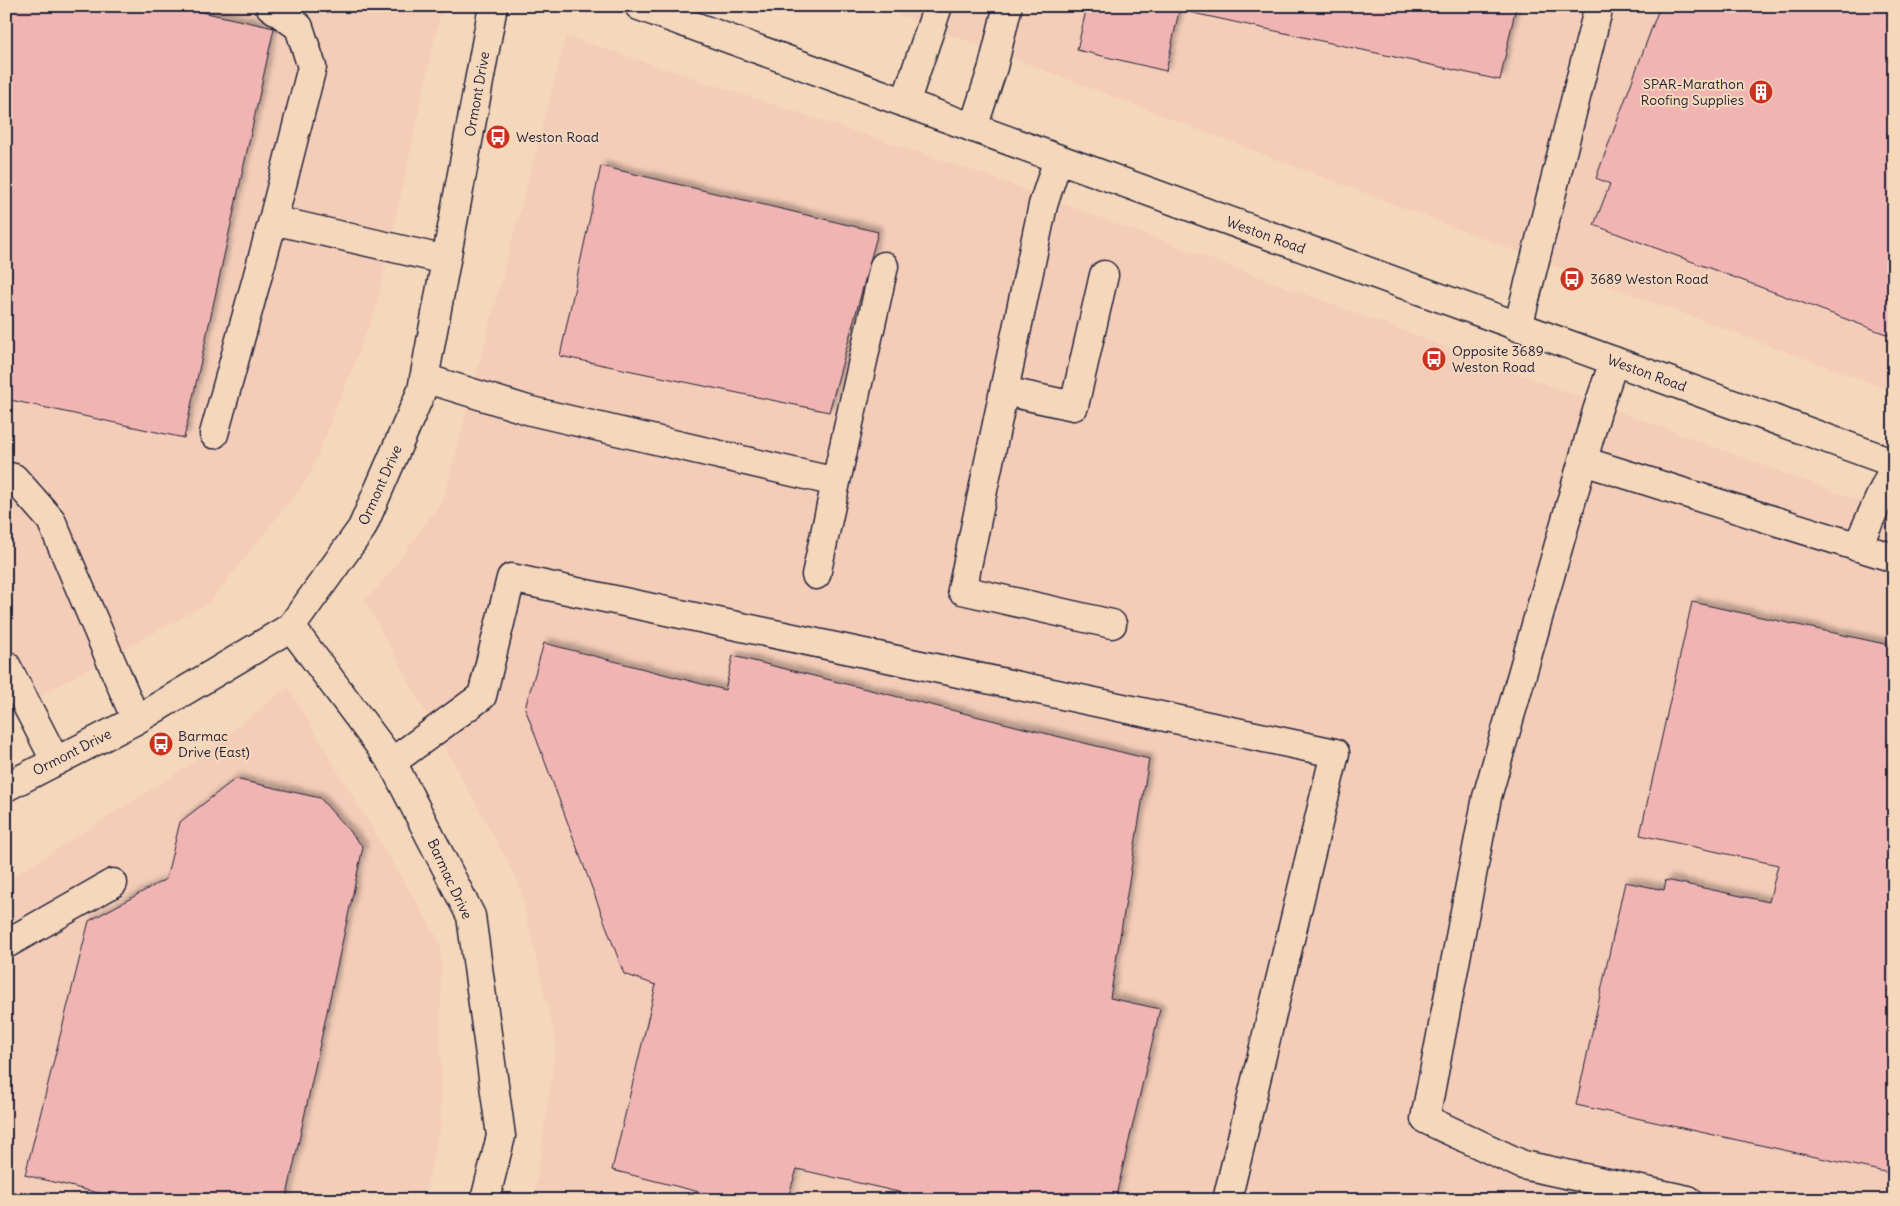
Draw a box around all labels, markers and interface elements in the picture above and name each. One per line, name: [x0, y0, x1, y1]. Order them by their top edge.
street label: Ormont Drive: [461, 50, 493, 138]
place label: SPAR-Marathon Roofing Supplies: [1640, 75, 1744, 109]
building icon: SPAR-Marathon Roofing Supplies: [1748, 79, 1774, 105]
bus stop icon: Weston Road: [485, 124, 511, 150]
place label: Weston Road: [516, 128, 599, 146]
street label: Weston Road: [1224, 212, 1308, 258]
bus stop icon: 3689 Weston Road: [1559, 266, 1585, 292]
place label: 3689 Weston Road: [1590, 270, 1708, 288]
place label: Opposite 3689 Weston Road: [1452, 342, 1544, 376]
bus stop icon: Opposite 3689 Weston Road: [1421, 346, 1447, 372]
street label: Weston Road: [1605, 350, 1689, 396]
street label: Ormont Drive: [354, 442, 406, 528]
street label: Ormont Drive: [30, 724, 114, 780]
place label: Barmac Drive (East): [178, 727, 250, 761]
bus stop icon: Barmac Drive (East): [148, 731, 174, 757]
street label: Barmac Drive: [424, 836, 476, 922]

